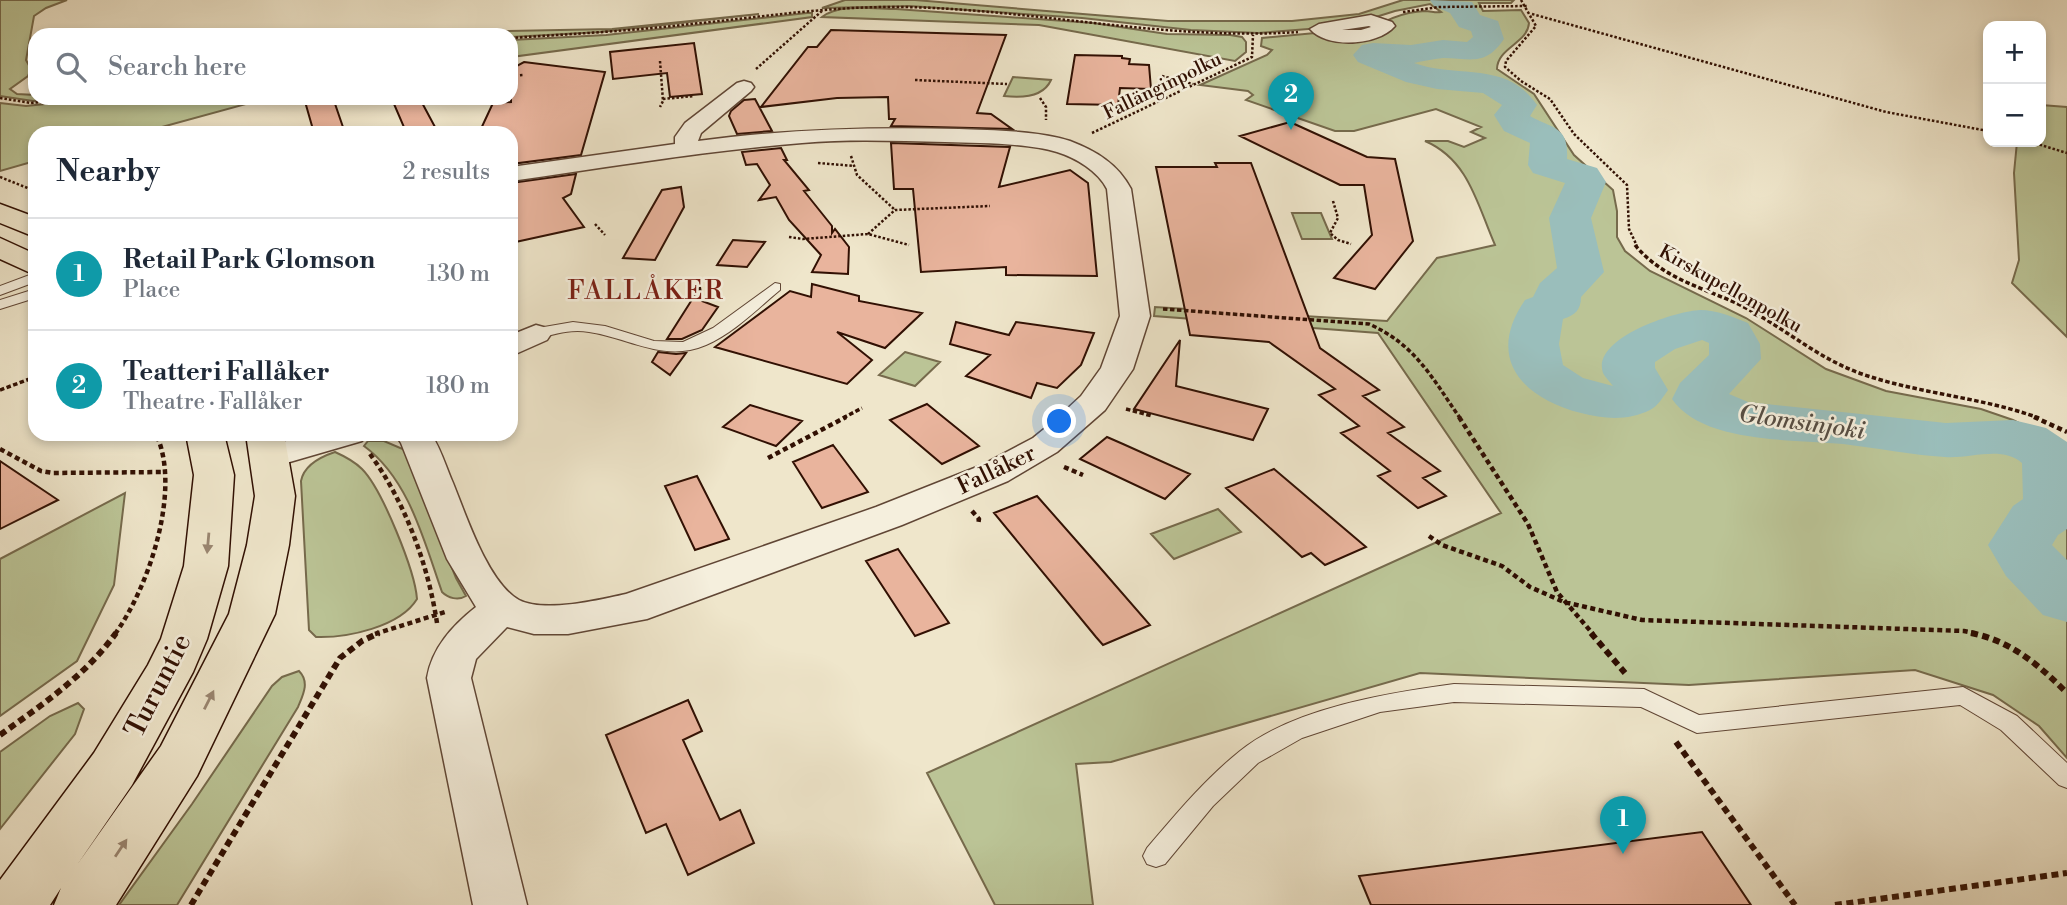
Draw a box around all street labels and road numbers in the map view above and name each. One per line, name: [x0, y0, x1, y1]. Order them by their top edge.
street label: Fallänginpolku: [1099, 47, 1226, 125]
street label: Kirskupellonpolku: [1655, 239, 1807, 338]
street label: Fallåker: [953, 439, 1040, 501]
street label: Turuntie: [117, 628, 199, 744]

